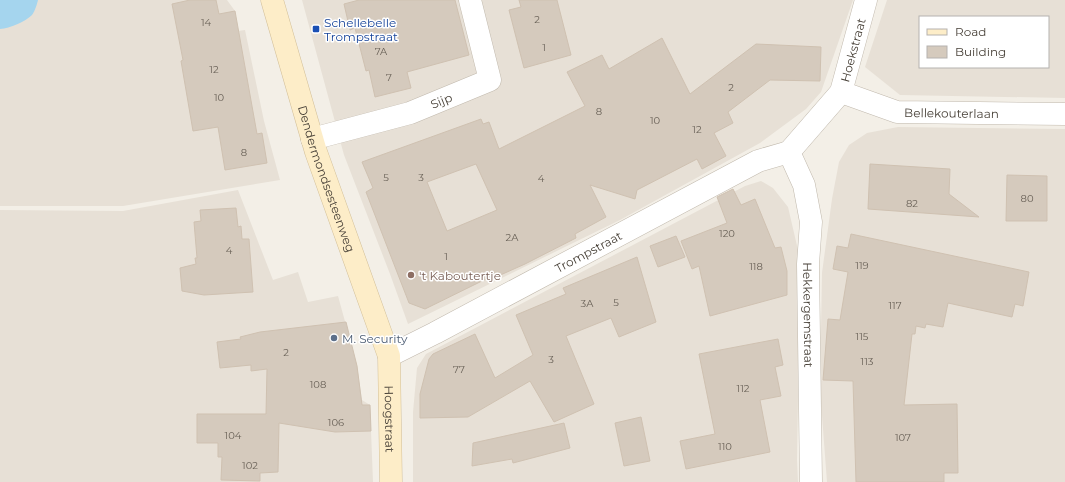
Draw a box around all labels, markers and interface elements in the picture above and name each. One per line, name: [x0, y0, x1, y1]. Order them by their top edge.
house number: 2: [534, 13, 540, 26]
place label: Schellebelle Trompstraat: [324, 15, 398, 44]
house number: 14: [201, 16, 211, 29]
street label: Hoekstraat: [837, 16, 868, 84]
legend: [919, 16, 1049, 68]
marker: Schellebelle Trompstraat: [311, 24, 321, 34]
text: Road: [955, 24, 986, 39]
house number: 1: [542, 41, 546, 54]
text: Building: [955, 44, 1006, 59]
house number: 7A: [375, 45, 388, 58]
house number: 12: [209, 63, 219, 76]
house number: 7: [386, 71, 392, 84]
house number: 2: [728, 81, 734, 94]
street label: Sijp: [428, 89, 454, 111]
house number: 10: [214, 91, 224, 104]
street label: Dendermondsesteenweg: [295, 104, 359, 254]
house number: 8: [596, 105, 602, 118]
street label: Bellekouterlaan: [904, 105, 999, 121]
house number: 10: [650, 114, 660, 127]
house number: 12: [692, 123, 702, 136]
house number: 8: [241, 146, 247, 159]
house number: 5: [383, 171, 389, 184]
house number: 3: [418, 171, 424, 184]
house number: 4: [538, 172, 545, 185]
house number: 80: [1021, 192, 1034, 205]
house number: 82: [906, 197, 918, 210]
street label: Trompstraat: [552, 227, 624, 275]
house number: 120: [719, 227, 735, 240]
house number: 2A: [506, 231, 519, 244]
house number: 4: [226, 244, 233, 257]
house number: 1: [444, 250, 448, 263]
house number: 119: [855, 259, 869, 272]
house number: 118: [749, 260, 763, 273]
street label: Hekkergemstraat: [800, 262, 817, 368]
place label: 't Kaboutertje: [419, 268, 501, 283]
marker: 't Kaboutertje: [406, 270, 416, 280]
house number: 5: [613, 296, 619, 309]
house number: 3A: [581, 297, 594, 310]
house number: 117: [888, 299, 902, 312]
house number: 115: [856, 330, 869, 343]
place label: M. Security: [342, 331, 408, 346]
marker: M. Security: [329, 333, 339, 343]
house number: 2: [283, 346, 289, 359]
house number: 3: [548, 353, 554, 366]
house number: 113: [861, 355, 874, 368]
house number: 77: [453, 363, 465, 376]
house number: 108: [310, 378, 326, 391]
house number: 112: [737, 382, 750, 395]
street label: Hoogstraat: [382, 385, 398, 453]
house number: 106: [328, 416, 344, 429]
house number: 104: [225, 429, 242, 442]
house number: 107: [895, 431, 911, 444]
house number: 110: [718, 440, 732, 453]
house number: 102: [242, 459, 258, 472]

